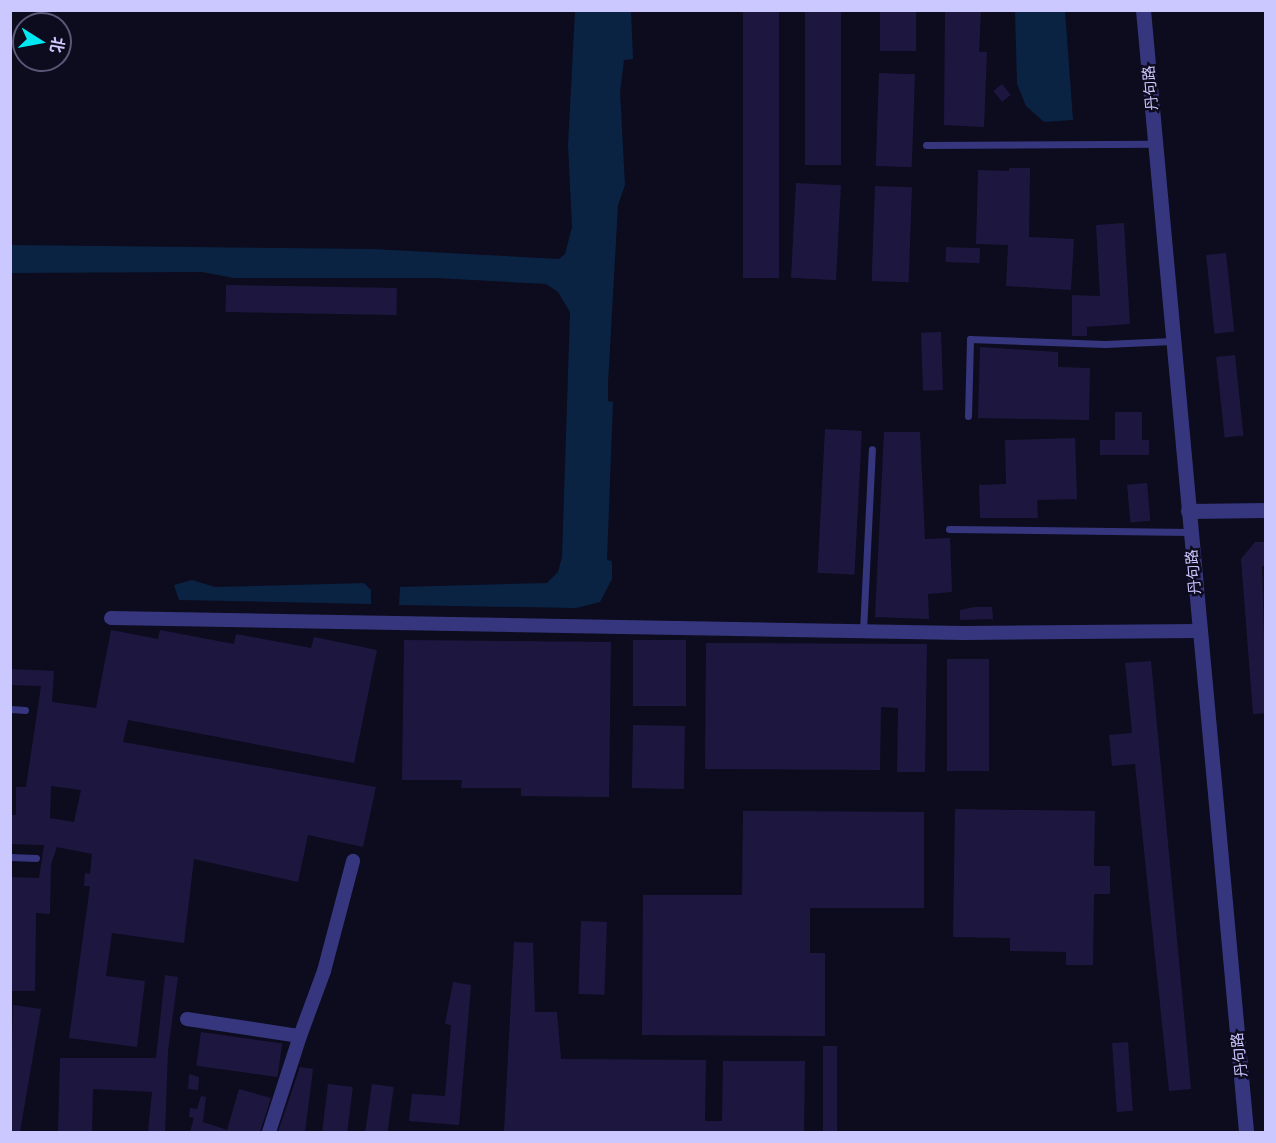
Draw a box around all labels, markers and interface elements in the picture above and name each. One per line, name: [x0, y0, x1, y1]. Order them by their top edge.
north arrow: [12, 12, 72, 72]
text: 北: [46, 35, 69, 55]
street label: 丹句路: [1139, 65, 1161, 111]
street label: 丹句路: [1182, 549, 1204, 595]
street label: 丹句路: [1228, 1032, 1250, 1078]

